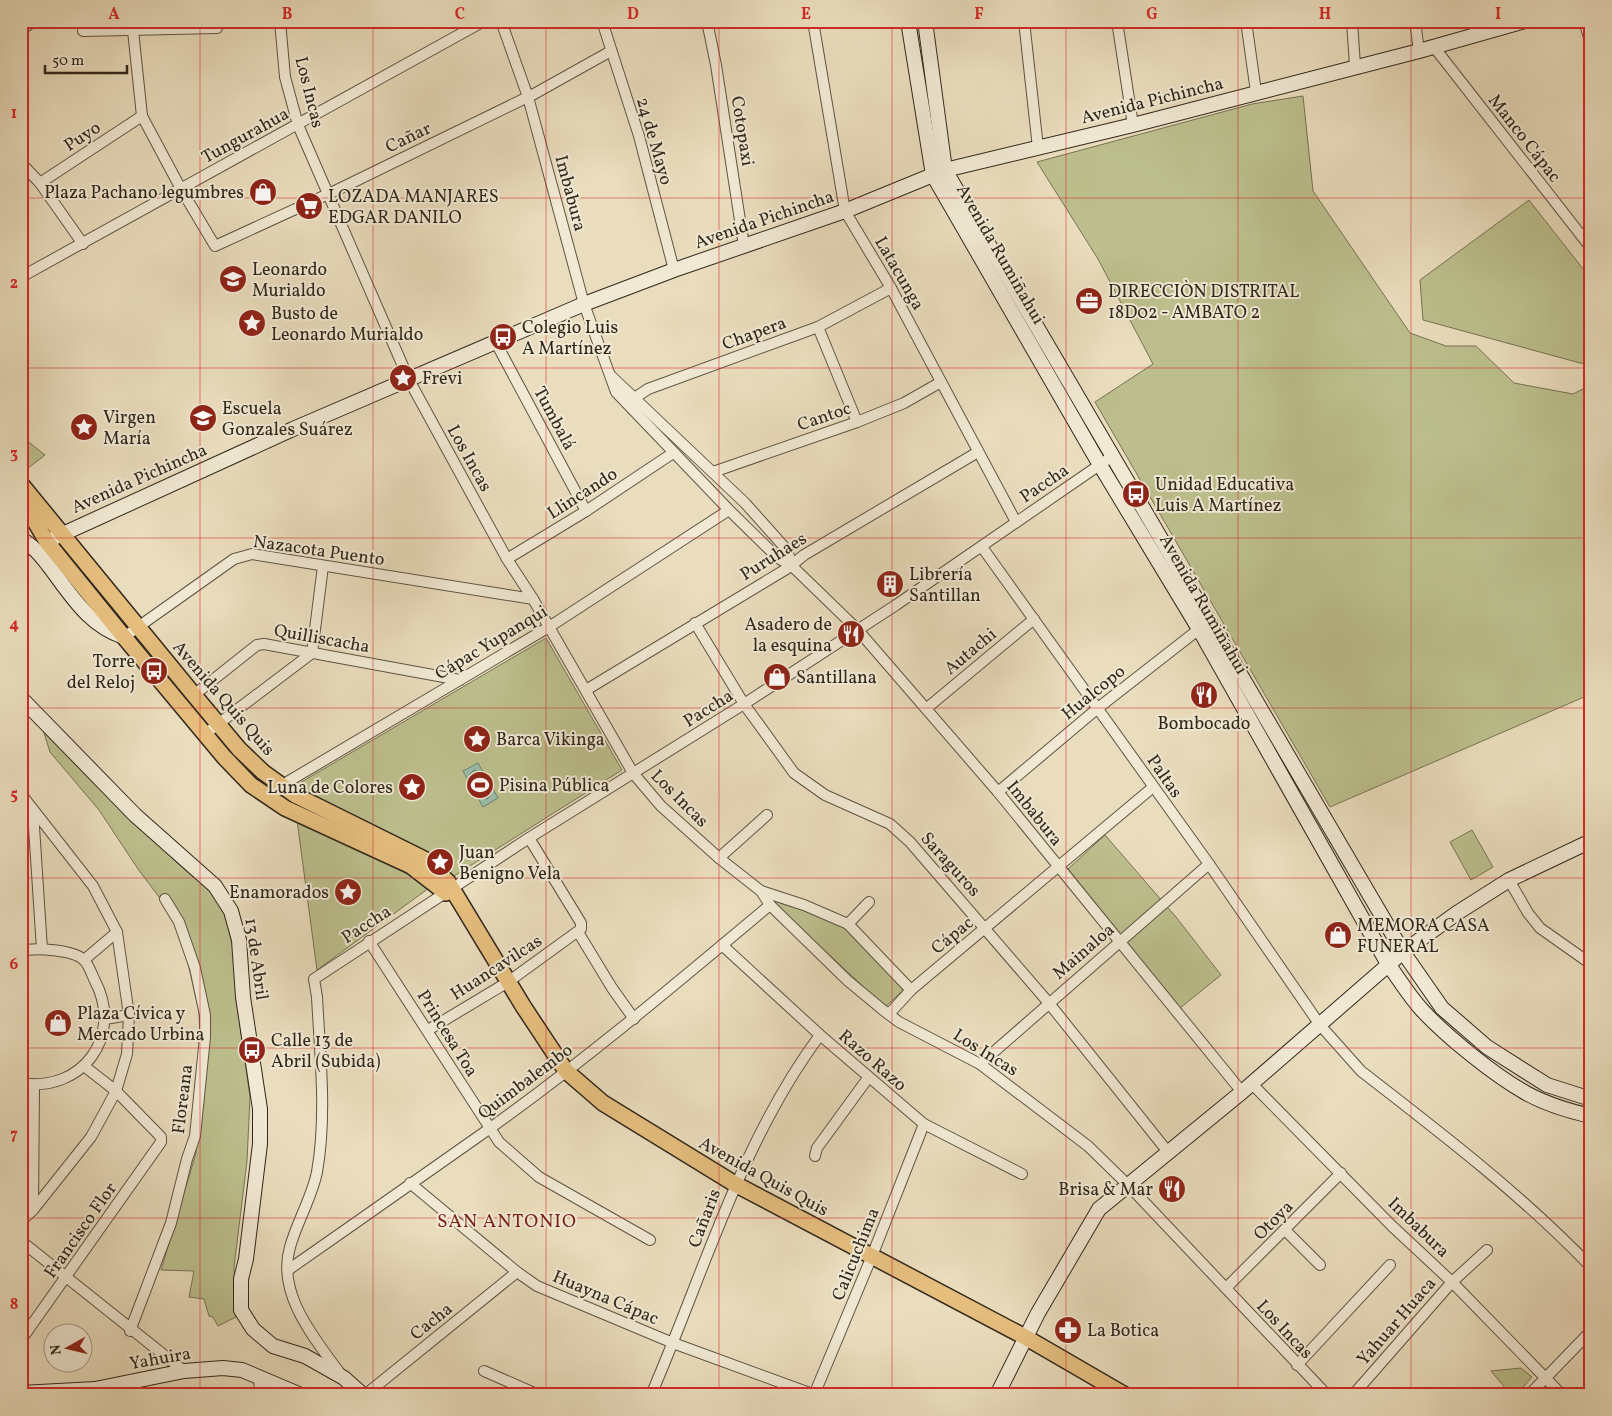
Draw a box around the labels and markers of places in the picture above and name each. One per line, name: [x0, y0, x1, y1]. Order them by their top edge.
shop icon: Plaza Pachano legumbres: [248, 177, 278, 207]
place label: Plaza Pachano legumbres: [44, 181, 244, 206]
place label: LOZADA MANJARES EDGAR DANILO: [328, 185, 499, 231]
supermarket icon: LOZADA MANJARES EDGAR DANILO: [294, 191, 324, 221]
place label: Leonardo Murialdo: [252, 258, 327, 304]
school or university icon: Leonardo Murialdo: [218, 264, 248, 294]
place label: DIRECCIÒN DISTRITAL 18D02 - AMBATO 2: [1108, 279, 1299, 326]
office icon: DIRECCIÒN DISTRITAL 18D02 - AMBATO 2: [1074, 286, 1104, 316]
place label: Busto de Leonardo Murialdo: [271, 302, 423, 348]
place icon: Busto de Leonardo Murialdo: [237, 308, 267, 338]
place label: Colegio Luis A Martínez: [522, 316, 618, 362]
bus stop icon: Colegio Luis A Martínez: [488, 322, 518, 352]
place icon: Frevi: [388, 363, 418, 393]
place label: Frevi: [422, 367, 462, 392]
place label: Escuela Gonzales Suárez: [222, 397, 353, 443]
school or university icon: Escuela Gonzales Suárez: [188, 403, 218, 433]
place label: Virgen María: [103, 406, 156, 452]
place icon: Virgen María: [69, 412, 99, 442]
place label: Unidad Educativa Luis A Martínez: [1155, 473, 1294, 519]
bus stop icon: Unidad Educativa Luis A Martínez: [1121, 479, 1151, 509]
place label: Librería Santillan: [909, 563, 981, 609]
building icon: Librería Santillan: [875, 569, 905, 599]
place label: Asadero de la esquina: [745, 613, 832, 659]
restaurant icon: Asadero de la esquina: [836, 619, 866, 649]
place label: Torre del Reloj: [67, 650, 135, 696]
bus stop icon: Torre del Reloj: [139, 656, 169, 686]
shop icon: Santillana: [762, 662, 792, 692]
place label: Santillana: [796, 666, 877, 691]
restaurant icon: Bombocado: [1189, 680, 1219, 710]
place label: Bombocado: [1158, 712, 1250, 737]
place icon: Barca Vikinga: [462, 724, 492, 754]
place label: Barca Vikinga: [496, 728, 605, 753]
sports icon: Pisina Pública: [465, 770, 495, 800]
place icon: Luna de Colores: [397, 772, 427, 802]
place label: Pisina Pública: [499, 774, 609, 799]
place label: Luna de Colores: [267, 776, 393, 801]
place label: Juan Benigno Vela: [459, 841, 561, 887]
place icon: Juan Benigno Vela: [425, 847, 455, 877]
place icon: Enamorados: [333, 877, 363, 907]
place label: Enamorados: [229, 881, 329, 906]
place label: MEMORA CASA FUNERAL: [1357, 914, 1490, 960]
shop icon: MEMORA CASA FUNERAL: [1323, 920, 1353, 950]
place label: Plaza Cívica y Mercado Urbina: [77, 1002, 205, 1048]
shop icon: Plaza Cívica y Mercado Urbina: [43, 1008, 73, 1038]
place label: Calle 13 de Abril (Subida): [271, 1029, 380, 1075]
bus stop icon: Calle 13 de Abril (Subida): [237, 1035, 267, 1065]
restaurant icon: Brisa & Mar: [1157, 1174, 1187, 1204]
place label: Brisa & Mar: [1058, 1178, 1153, 1203]
pharmacy icon: La Botica: [1053, 1315, 1083, 1345]
place label: La Botica: [1087, 1319, 1159, 1344]

